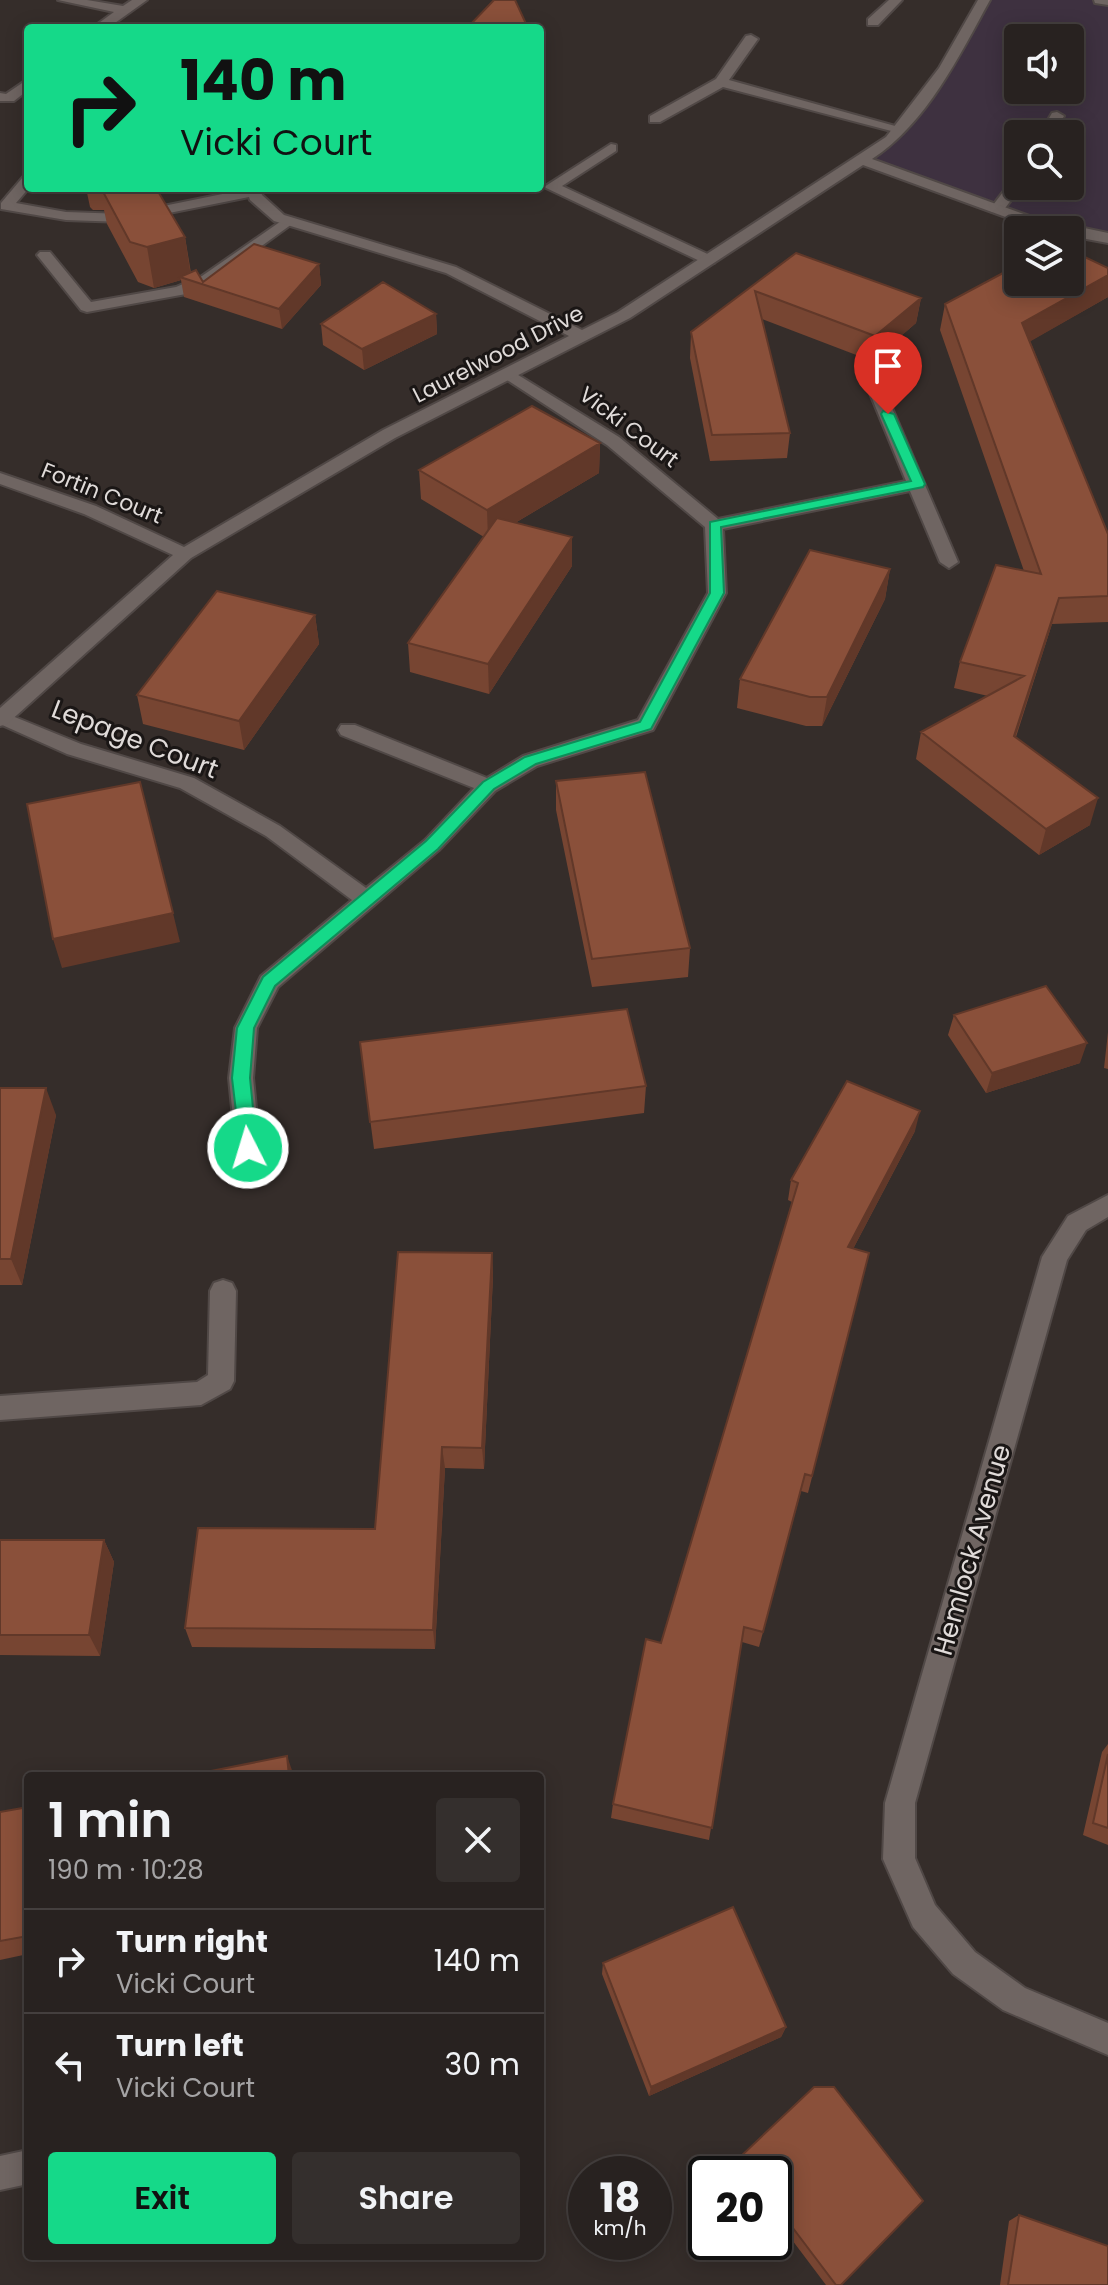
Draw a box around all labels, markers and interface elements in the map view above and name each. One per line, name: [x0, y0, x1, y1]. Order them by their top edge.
map controls: [1004, 24, 1084, 296]
button: sound: [1004, 24, 1084, 104]
text: 140 m: [180, 41, 347, 120]
icon: right: [48, 56, 152, 160]
text: Vicki Court: [180, 117, 372, 168]
button: search: [1004, 120, 1084, 200]
button: layers: [1004, 216, 1084, 296]
street label: Laurelwood Drive: [407, 298, 589, 410]
pin: [854, 332, 922, 414]
icon: arrive: [866, 344, 910, 388]
street label: Vicki Court: [573, 379, 685, 475]
street label: Fortin Court: [37, 455, 167, 531]
street label: Lepage Court: [47, 691, 223, 787]
position arrow: [206, 1106, 290, 1190]
street label: Hemlock Avenue: [925, 1440, 1019, 1660]
text: 1 min: [48, 1787, 172, 1854]
button: close: [436, 1798, 520, 1882]
text: 190 m · 10:28: [48, 1852, 204, 1888]
text: Turn right: [116, 1920, 268, 1963]
icon: right: [48, 1939, 92, 1983]
text: 140 m: [434, 1939, 520, 1982]
text: Vicki Court: [116, 1966, 255, 2002]
text: Turn left: [116, 2024, 244, 2067]
icon: left: [48, 2043, 92, 2087]
text: 30 m: [445, 2043, 520, 2086]
text: Vicki Court: [116, 2070, 255, 2106]
button: Exit: [48, 2152, 276, 2244]
button: Share: [292, 2152, 520, 2244]
speed limit sign: 20: [688, 2156, 792, 2260]
text: 18: [600, 2170, 640, 2226]
text: km/h: [593, 2214, 647, 2242]

